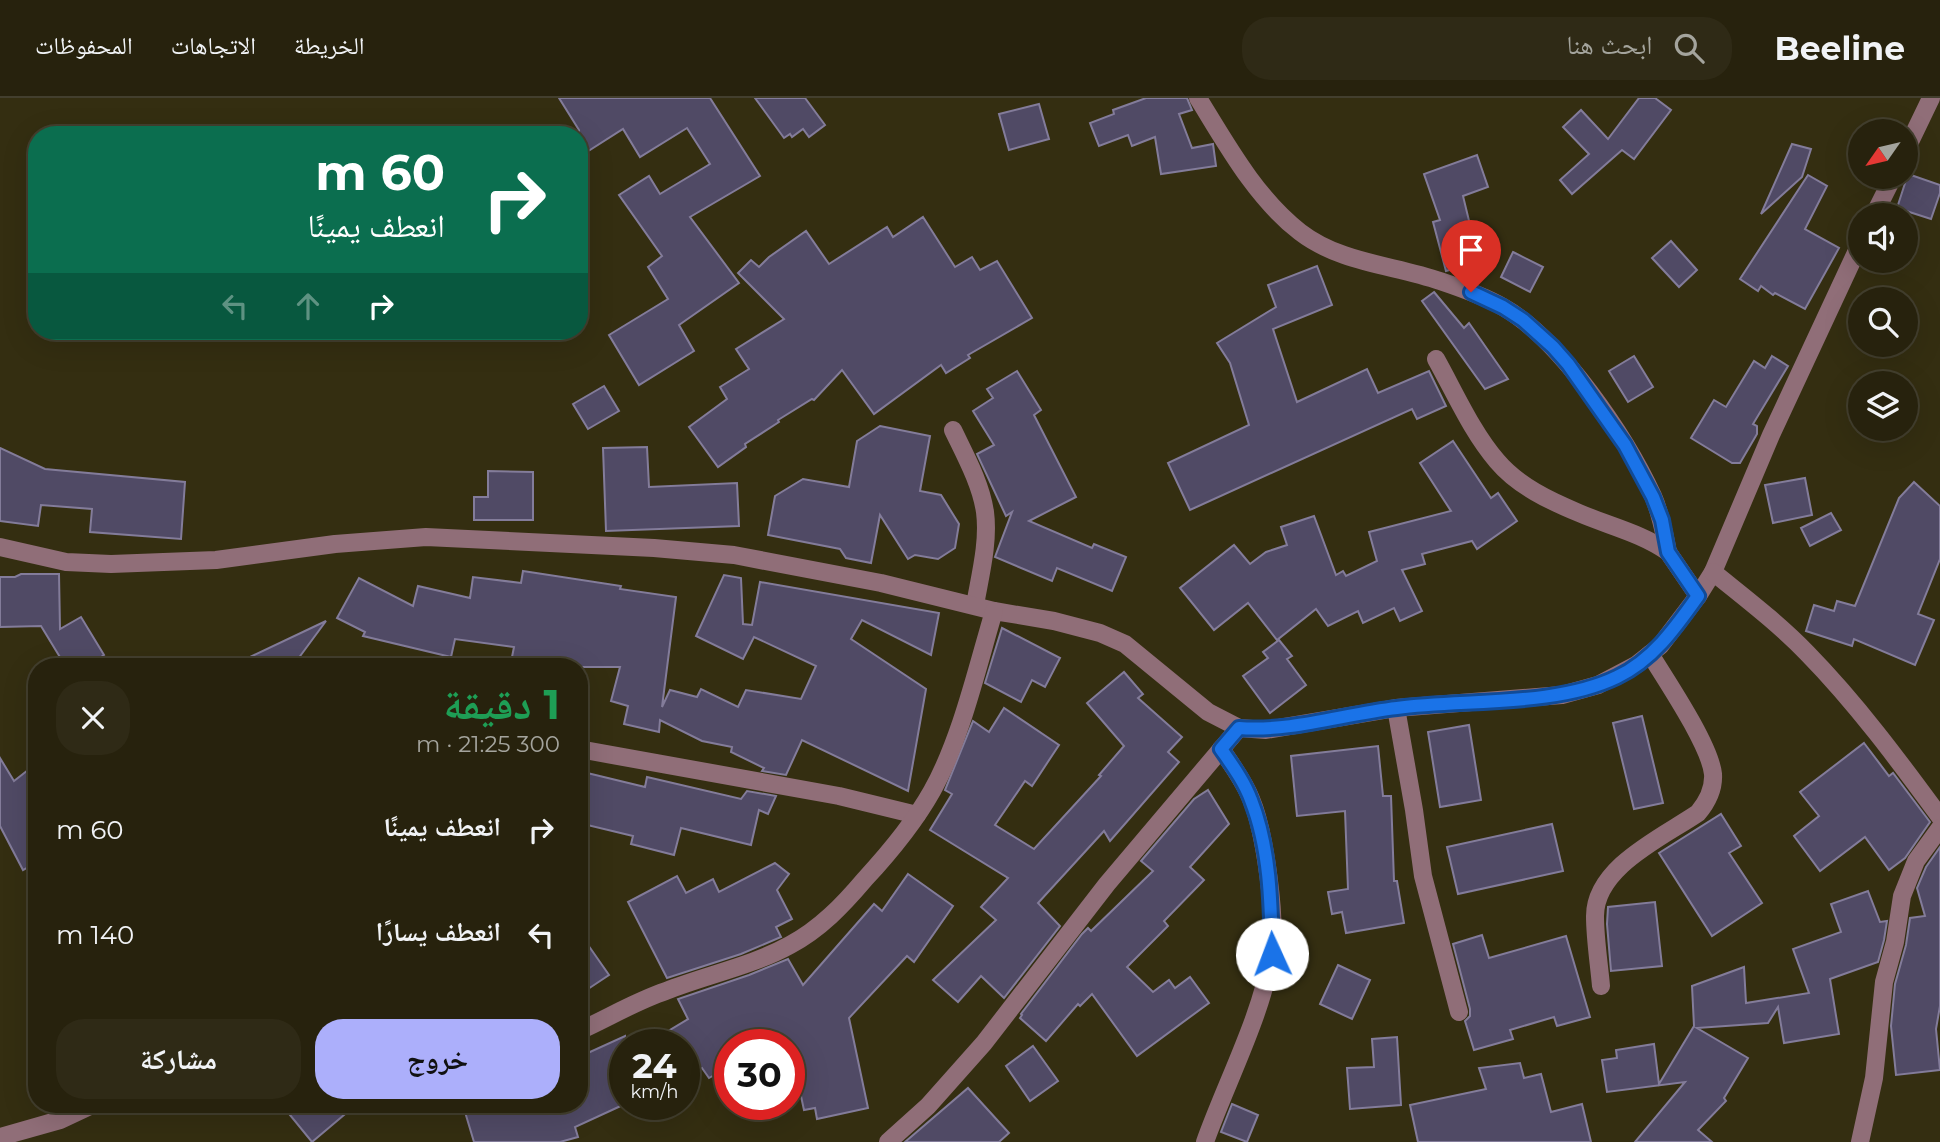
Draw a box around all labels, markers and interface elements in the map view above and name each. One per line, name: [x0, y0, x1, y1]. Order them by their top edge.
search box: [1242, 17, 1732, 80]
text: Beeline: [1774, 28, 1905, 68]
text: ابحث هنا: [1566, 29, 1652, 61]
icon: search: [1670, 29, 1708, 67]
text: المحفوظات: [35, 31, 133, 60]
text: الاتجاهات: [171, 31, 256, 60]
text: الخريطة: [294, 31, 365, 60]
north arrow: [1848, 119, 1918, 189]
map controls: [1848, 119, 1918, 441]
text: 60 m: [315, 143, 445, 202]
icon: right: [469, 154, 560, 245]
button: sound: [1848, 203, 1918, 273]
text: انعطف يمينًا: [308, 206, 445, 245]
pin: [1441, 220, 1501, 292]
icon: arrive: [1452, 231, 1490, 269]
icon: left: [216, 287, 254, 325]
icon: ahead: [289, 287, 327, 325]
icon: right: [362, 287, 400, 325]
button: search: [1848, 287, 1918, 357]
button: layers: [1848, 371, 1918, 441]
text: 1 دقيقة: [443, 678, 560, 730]
button: close: [56, 681, 130, 755]
text: 300 m · 21:25: [416, 730, 560, 758]
text: انعطف يمينًا: [383, 811, 501, 843]
icon: right: [522, 811, 560, 849]
text: 60 m: [56, 814, 123, 846]
text: انعطف يسارًا: [376, 916, 501, 948]
icon: left: [522, 916, 560, 954]
position arrow: [1235, 917, 1309, 991]
text: 140 m: [56, 919, 134, 951]
button: مشاركة: [56, 1019, 301, 1099]
button: خروج: [315, 1019, 560, 1099]
speed limit sign: 30: [714, 1029, 805, 1120]
text: 24: [632, 1044, 677, 1087]
text: km/h: [630, 1081, 679, 1103]

